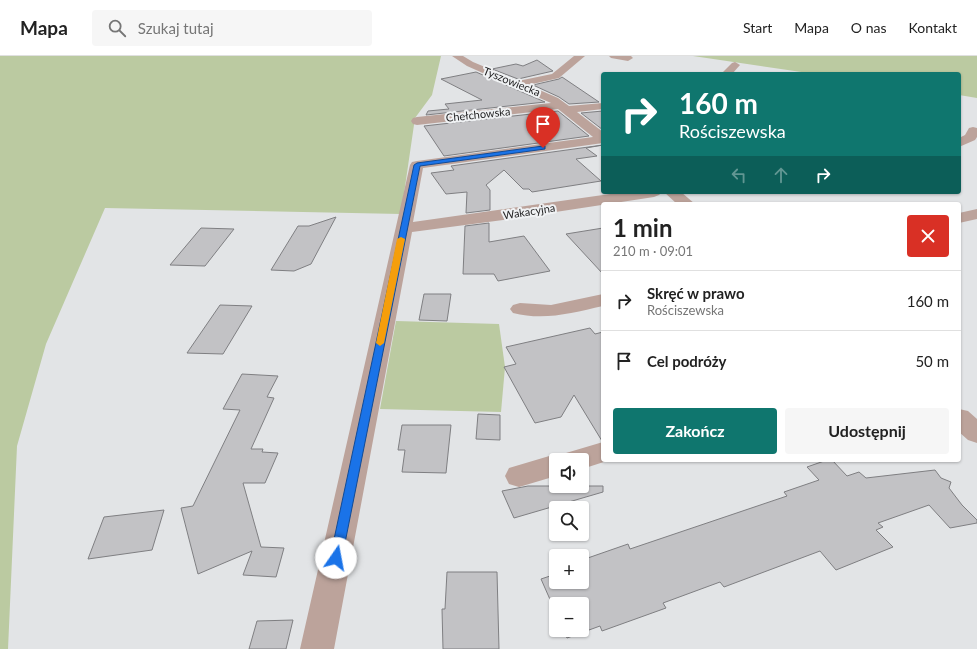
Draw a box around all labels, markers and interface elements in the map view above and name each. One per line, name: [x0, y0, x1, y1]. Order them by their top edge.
search box: [92, 10, 372, 46]
text: Mapa: [20, 16, 68, 39]
icon: search: [106, 17, 128, 39]
text: Szukaj tutaj: [138, 19, 214, 37]
text: Start: [743, 19, 772, 36]
text: Mapa: [794, 19, 829, 36]
text: O nas: [851, 19, 886, 36]
text: Kontakt: [908, 19, 957, 36]
street label: Tyszowiecka: [482, 64, 542, 98]
text: 160 m: [679, 86, 758, 120]
icon: right: [613, 88, 665, 140]
street label: Chełchowska: [445, 104, 511, 124]
pin: [526, 107, 560, 148]
icon: arrive: [532, 113, 554, 135]
text: Rościszewska: [679, 120, 786, 142]
icon: left: [728, 164, 750, 186]
icon: ahead: [770, 164, 792, 186]
icon: right: [812, 164, 834, 186]
street label: Wakacyjna: [502, 200, 556, 222]
text: 1 min: [613, 213, 673, 242]
button: close: [907, 215, 949, 257]
text: 210 m · 09:01: [613, 243, 693, 259]
text: Skręć w prawo: [647, 284, 745, 302]
icon: right: [613, 290, 635, 312]
text: 160 m: [907, 292, 949, 310]
text: Rościszewska: [647, 302, 724, 318]
icon: arrive: [613, 350, 635, 372]
text: Cel podróży: [647, 352, 726, 370]
text: 50 m: [915, 352, 949, 370]
button: Zakończ: [613, 408, 777, 454]
button: Udostępnij: [785, 408, 949, 454]
map controls: [549, 453, 589, 637]
button: sound: [549, 453, 589, 493]
button: search: [549, 501, 589, 541]
position arrow: [315, 537, 357, 579]
button: +: [549, 549, 589, 589]
button: −: [549, 597, 589, 637]

